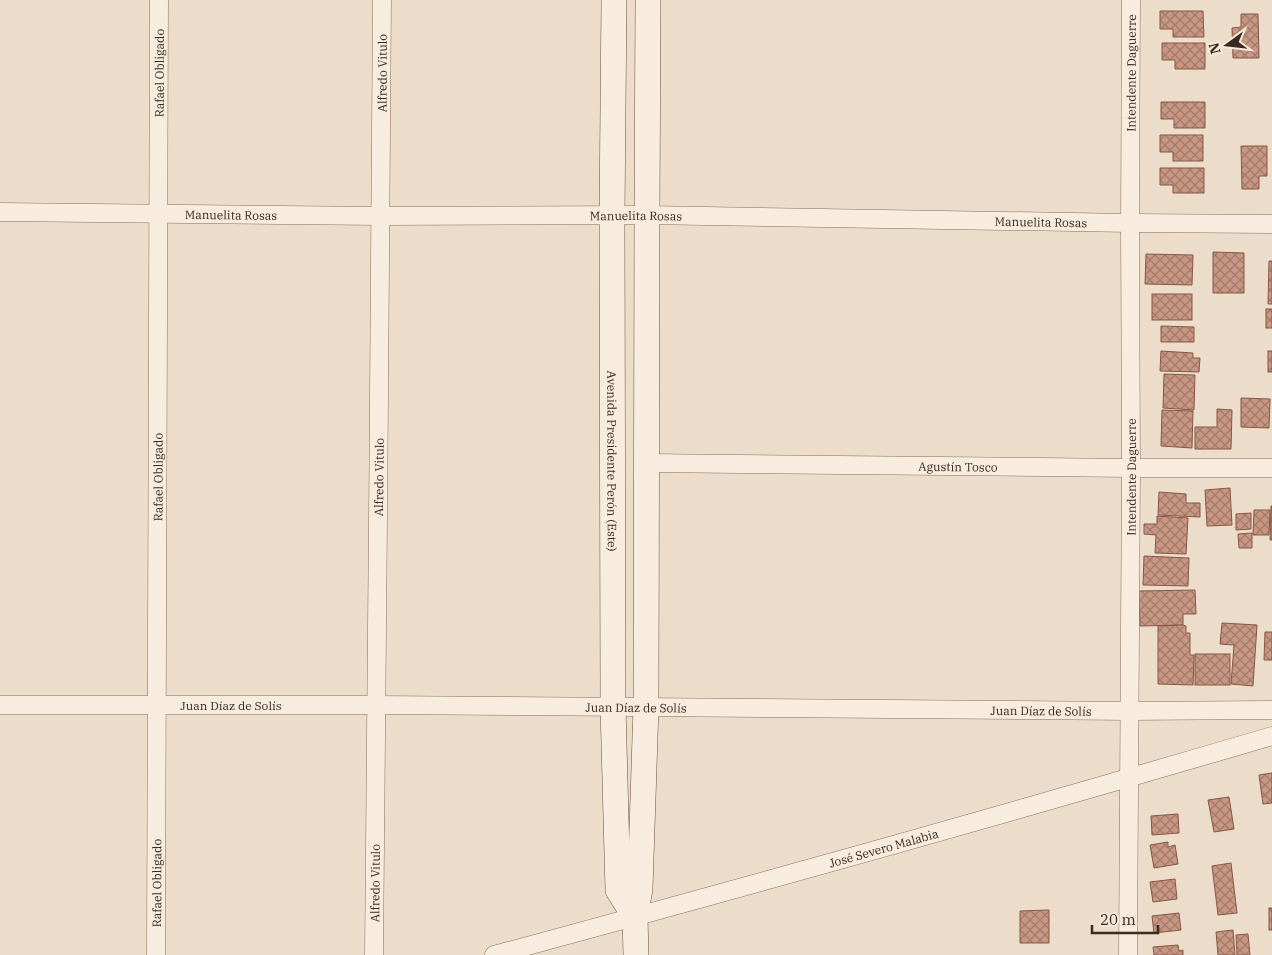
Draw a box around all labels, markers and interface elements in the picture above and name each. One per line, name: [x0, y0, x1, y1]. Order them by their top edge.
street label: Intendente Daguerre: [1123, 14, 1138, 132]
north arrow: [1202, 20, 1252, 70]
street label: Rafael Obligado: [151, 29, 166, 117]
street label: Alfredo Vitulo: [374, 34, 389, 112]
text: N: [1204, 41, 1225, 56]
street label: Manuelita Rosas: [185, 206, 277, 222]
street label: Manuelita Rosas: [590, 207, 683, 223]
street label: Manuelita Rosas: [995, 213, 1087, 230]
street label: Avenida Presidente Perón (Este): [605, 371, 620, 551]
street label: Intendente Daguerre: [1123, 418, 1139, 536]
street label: Rafael Obligado: [150, 433, 165, 521]
street label: Alfredo Vitulo: [370, 438, 386, 516]
street label: Agustín Tosco: [918, 458, 998, 474]
street label: Juan Díaz de Solís: [180, 698, 282, 713]
street label: Juan Díaz de Solís: [585, 699, 687, 715]
street label: Juan Díaz de Solís: [990, 702, 1092, 718]
street label: José Severo Malabia: [827, 825, 940, 870]
street label: Rafael Obligado: [149, 839, 164, 927]
street label: Alfredo Vitulo: [367, 844, 382, 922]
scale bar: [1092, 902, 1158, 934]
text: 20 m: [1100, 910, 1136, 929]

